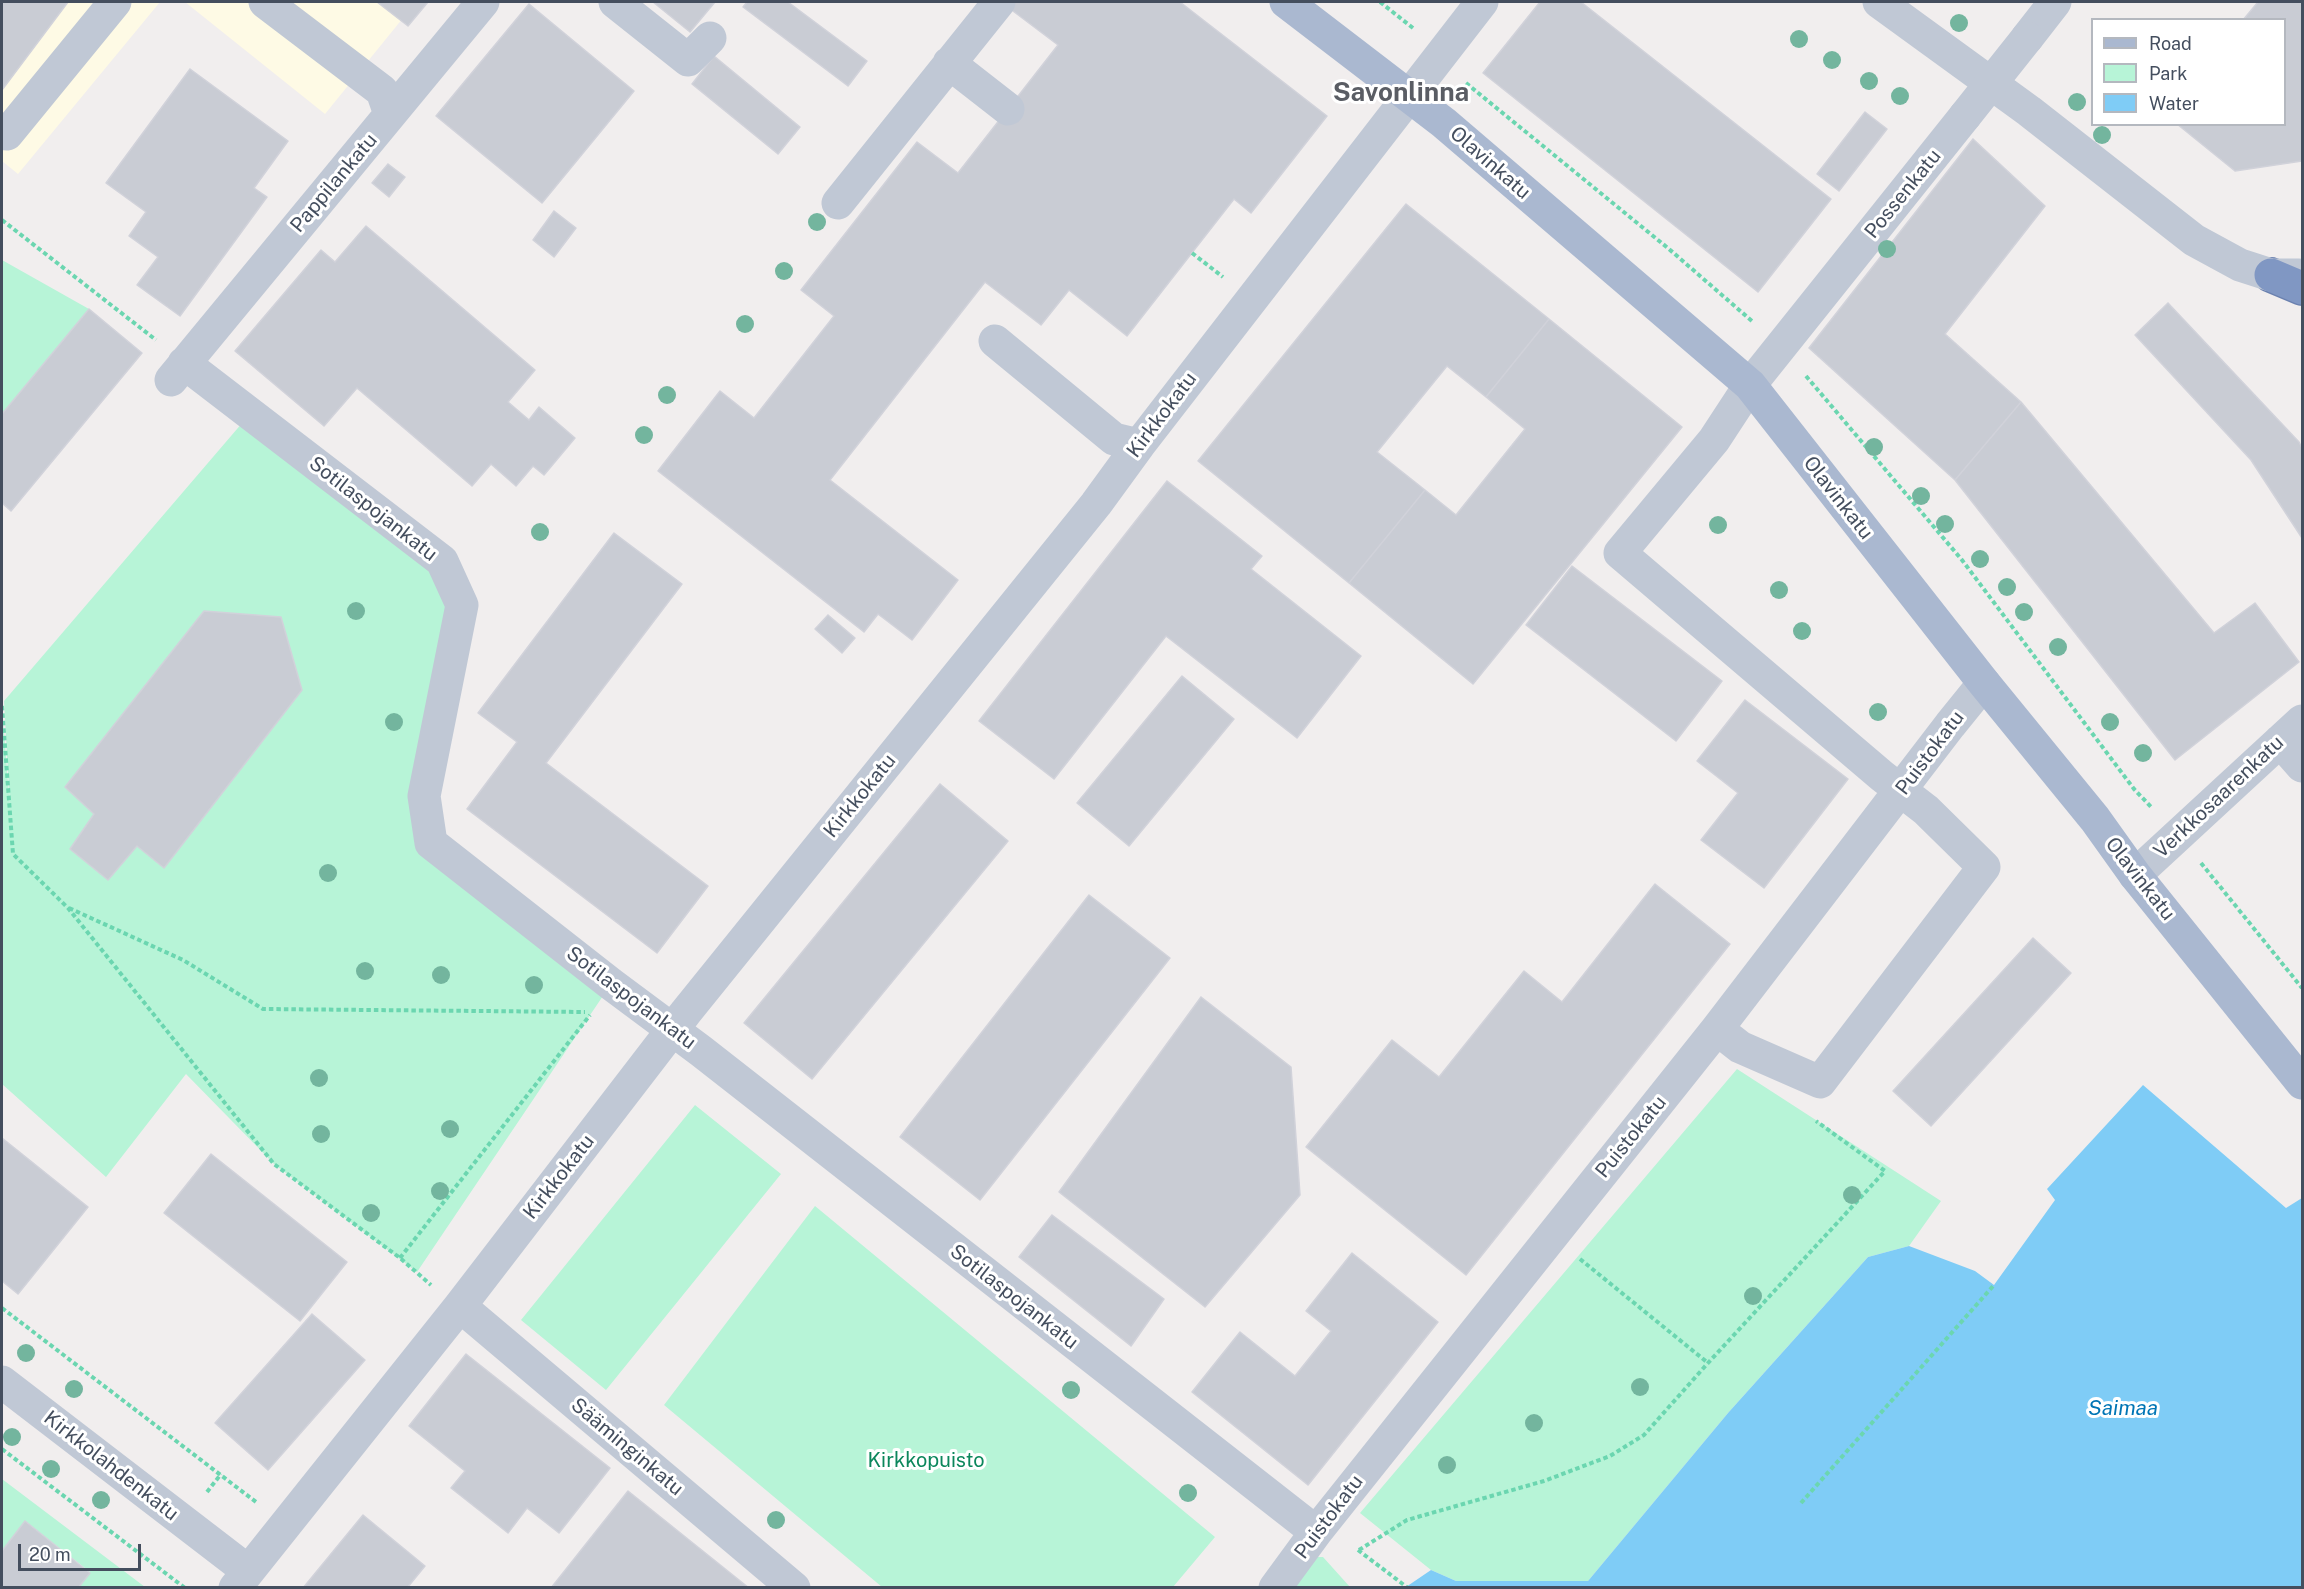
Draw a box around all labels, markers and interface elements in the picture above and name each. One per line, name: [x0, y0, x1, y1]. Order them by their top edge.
legend: [2091, 18, 2286, 126]
text: Road: [2149, 33, 2192, 54]
text: Park: [2149, 63, 2187, 84]
district label: Savonlinna: [1333, 77, 1469, 109]
text: Water: [2149, 93, 2199, 114]
street label: Olavinkatu: [1445, 122, 1535, 204]
street label: Pappilankatu: [286, 129, 382, 237]
street label: Possenkatu: [1860, 145, 1946, 243]
street label: Kirkkokatu: [1122, 368, 1202, 462]
street label: Sotilaspojankatu: [304, 451, 442, 567]
street label: Olavinkatu: [1798, 452, 1878, 544]
street label: Puistokatu: [1891, 706, 1969, 800]
street label: Verkkosaarenkatu: [2149, 731, 2289, 863]
street label: Kirkkokatu: [819, 749, 901, 843]
street label: Olavinkatu: [2100, 833, 2180, 925]
street label: Sotilaspojankatu: [561, 941, 701, 1055]
street label: Puistokatu: [1591, 1091, 1671, 1183]
street label: Kirkkokatu: [519, 1130, 599, 1224]
street label: Sotilaspojankatu: [945, 1239, 1083, 1355]
street label: Sääminginkatu: [566, 1393, 688, 1501]
water label: Saimaa: [2088, 1396, 2158, 1422]
street label: Kirkkolahdenkatu: [39, 1406, 183, 1526]
park label: Kirkkopuisto: [867, 1449, 985, 1473]
street label: Puistokatu: [1290, 1470, 1368, 1564]
scale bar: [21, 1532, 144, 1570]
text: 20 m: [29, 1544, 71, 1565]

